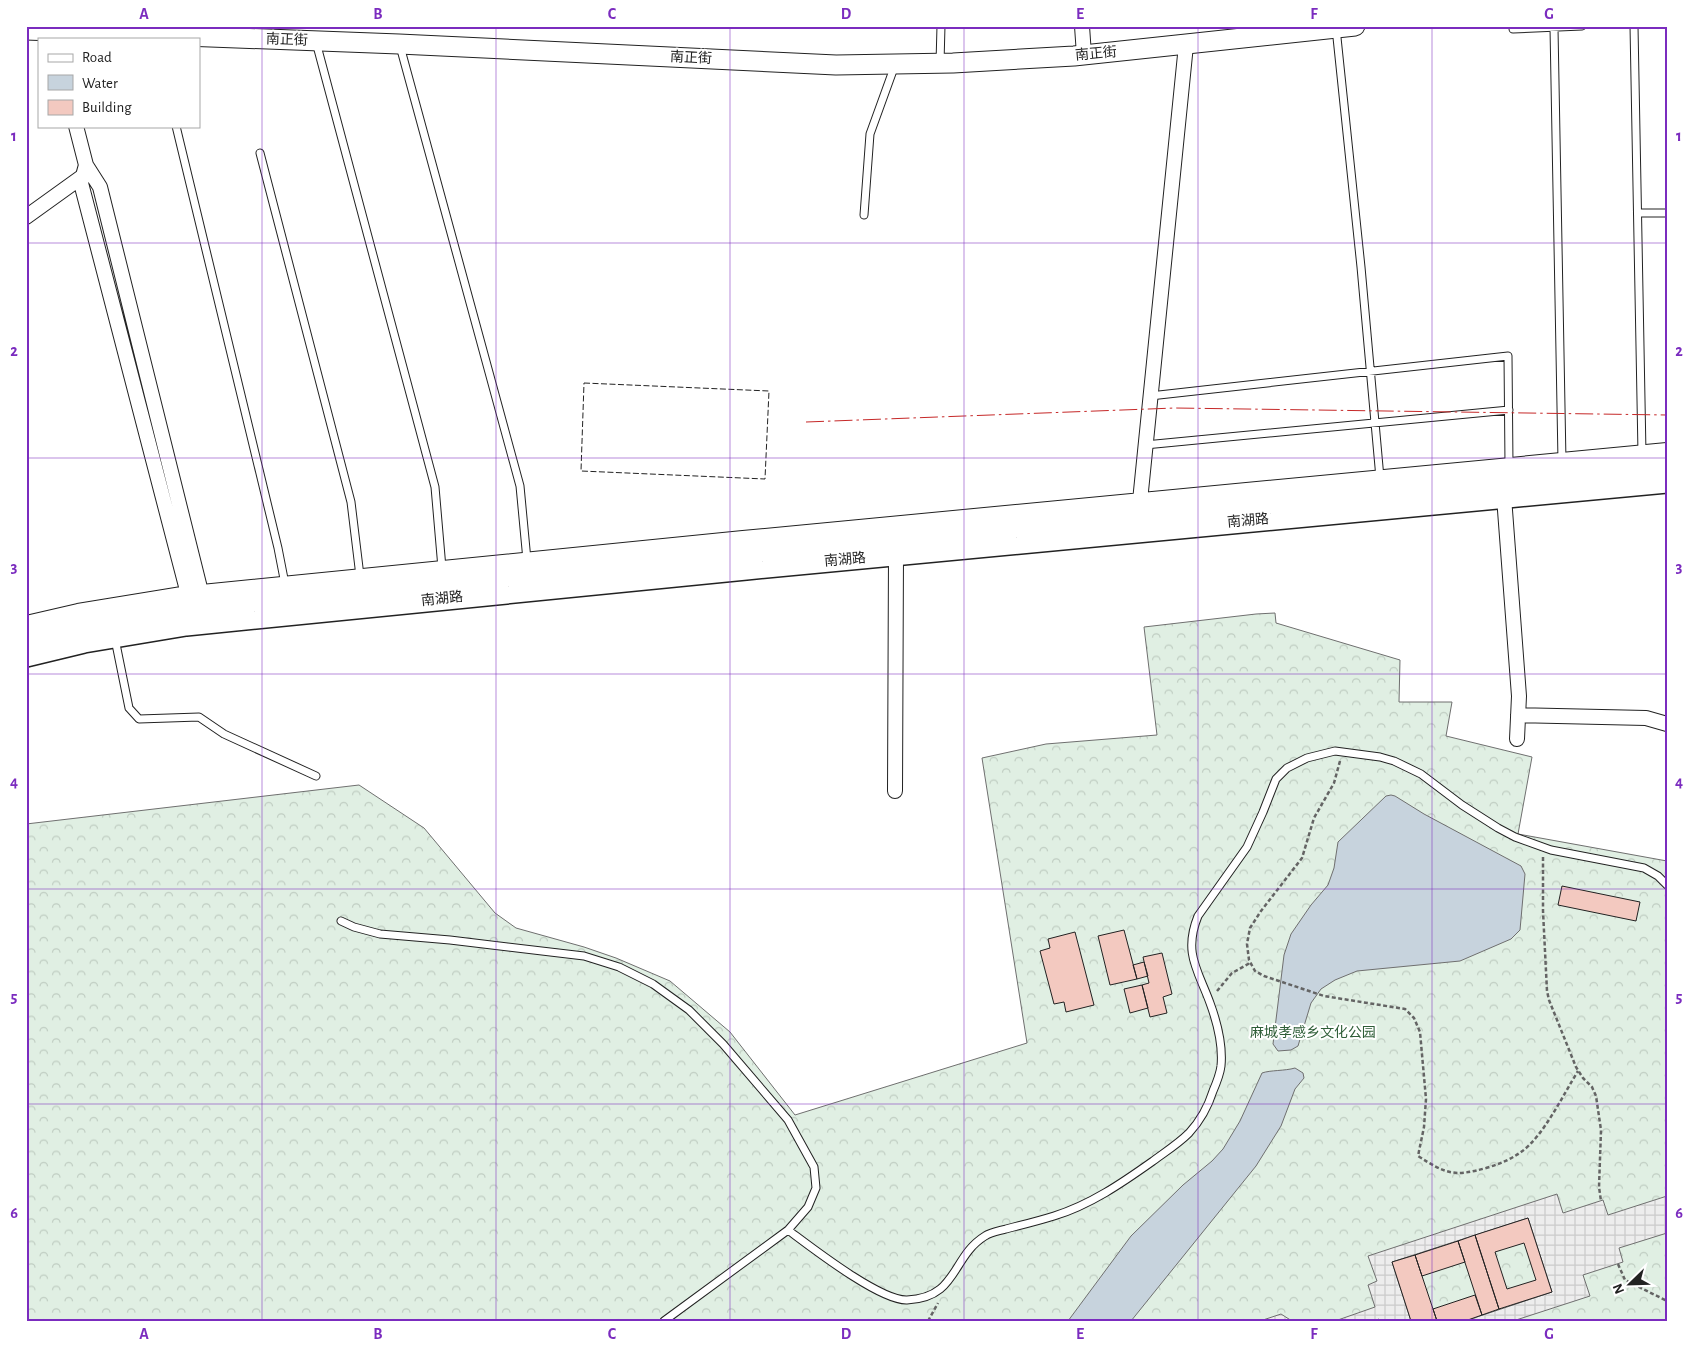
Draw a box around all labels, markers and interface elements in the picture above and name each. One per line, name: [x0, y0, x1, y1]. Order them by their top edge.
text: A: [139, 6, 149, 22]
text: B: [373, 6, 383, 22]
text: C: [608, 6, 617, 22]
text: D: [841, 6, 852, 22]
text: E: [1076, 6, 1084, 22]
text: F: [1310, 6, 1318, 22]
text: G: [1544, 6, 1554, 22]
street label: 南正街: [266, 31, 308, 48]
legend: [38, 38, 200, 128]
street label: 南正街: [1074, 44, 1118, 63]
street label: 南正街: [670, 49, 712, 66]
text: Road: [82, 50, 112, 65]
text: Water: [82, 76, 118, 91]
text: Building: [82, 100, 132, 115]
text: 1: [11, 128, 17, 144]
text: 1: [1676, 128, 1682, 144]
text: 2: [10, 343, 18, 359]
text: 2: [1675, 343, 1683, 359]
street label: 南湖路: [1226, 511, 1270, 530]
street label: 南湖路: [823, 550, 867, 569]
text: 3: [11, 559, 18, 575]
text: 3: [1676, 559, 1683, 575]
street label: 南湖路: [420, 589, 464, 608]
text: 4: [10, 774, 18, 790]
text: 4: [1675, 774, 1683, 790]
text: 5: [11, 989, 18, 1005]
text: 5: [1676, 989, 1683, 1005]
park label: 麻城孝感乡文化公园: [1250, 1024, 1376, 1040]
text: 6: [10, 1205, 18, 1221]
text: 6: [1675, 1205, 1683, 1221]
north arrow: [1606, 1260, 1656, 1310]
text: N: [1611, 1281, 1627, 1296]
text: A: [139, 1326, 149, 1342]
text: B: [373, 1326, 383, 1342]
text: C: [608, 1326, 617, 1342]
text: D: [841, 1326, 852, 1342]
text: E: [1076, 1326, 1084, 1342]
text: F: [1310, 1326, 1318, 1342]
text: G: [1544, 1326, 1554, 1342]

